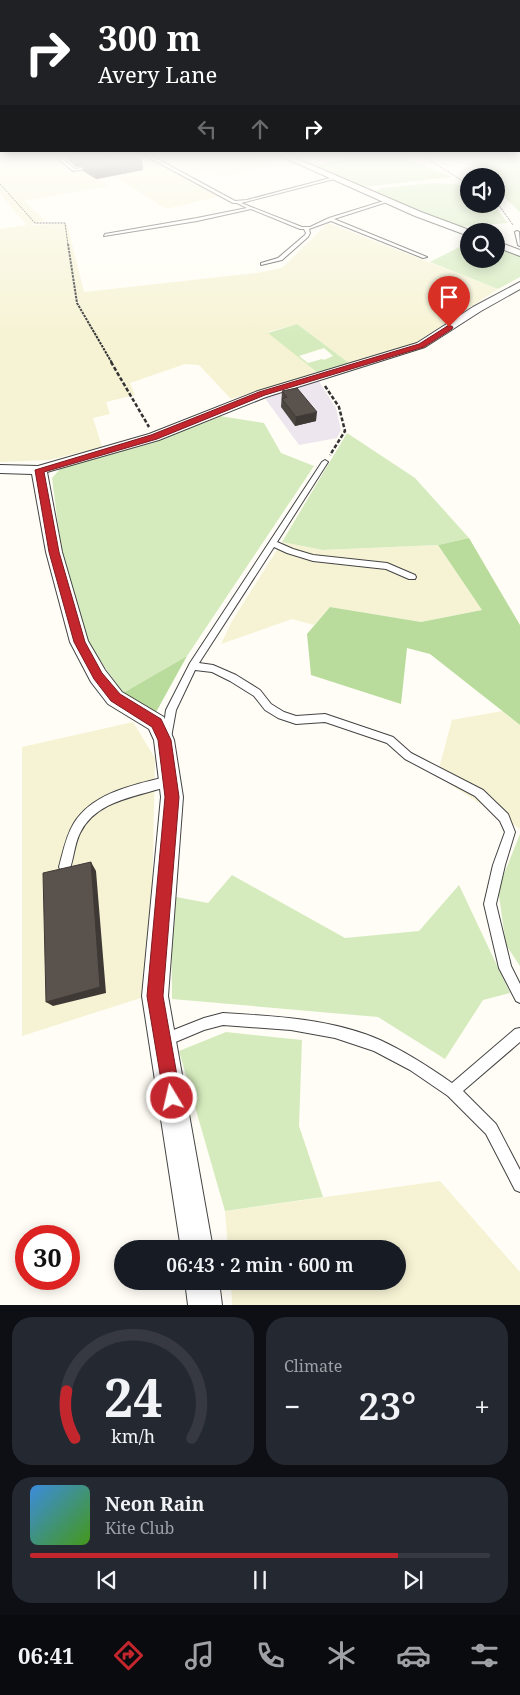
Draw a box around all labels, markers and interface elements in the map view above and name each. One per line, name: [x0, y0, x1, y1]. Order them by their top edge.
text: 300 m: [98, 14, 201, 61]
icon: right: [15, 20, 80, 85]
text: Avery Lane: [98, 59, 217, 89]
icon: left: [193, 115, 221, 143]
icon: ahead: [246, 115, 274, 143]
icon: right: [299, 115, 327, 143]
map controls: [460, 168, 505, 268]
button: sound: [460, 168, 505, 213]
button: search: [460, 223, 505, 268]
pin: [428, 276, 470, 327]
icon: arrive: [435, 283, 463, 311]
position arrow: [145, 1071, 197, 1123]
speed limit sign: 30: [15, 1225, 80, 1290]
text: 06:43 · 2 min · 600 m: [166, 1252, 354, 1278]
text: Climate: [284, 1355, 342, 1377]
text: 24: [104, 1361, 162, 1432]
text: 23°: [358, 1379, 416, 1431]
text: −: [284, 1387, 300, 1425]
text: +: [474, 1387, 490, 1425]
text: km/h: [111, 1424, 155, 1448]
text: Neon Rain: [105, 1491, 204, 1517]
text: Kite Club: [105, 1517, 174, 1539]
icon: previous: [93, 1566, 121, 1594]
icon: pause: [246, 1566, 274, 1594]
icon: next: [399, 1566, 427, 1594]
icon: directions: [111, 1638, 146, 1673]
icon: music: [182, 1638, 217, 1673]
icon: phone: [253, 1638, 288, 1673]
icon: climate: [324, 1638, 359, 1673]
icon: car: [396, 1638, 431, 1673]
icon: filters: [467, 1638, 502, 1673]
text: 06:41: [18, 1640, 75, 1670]

